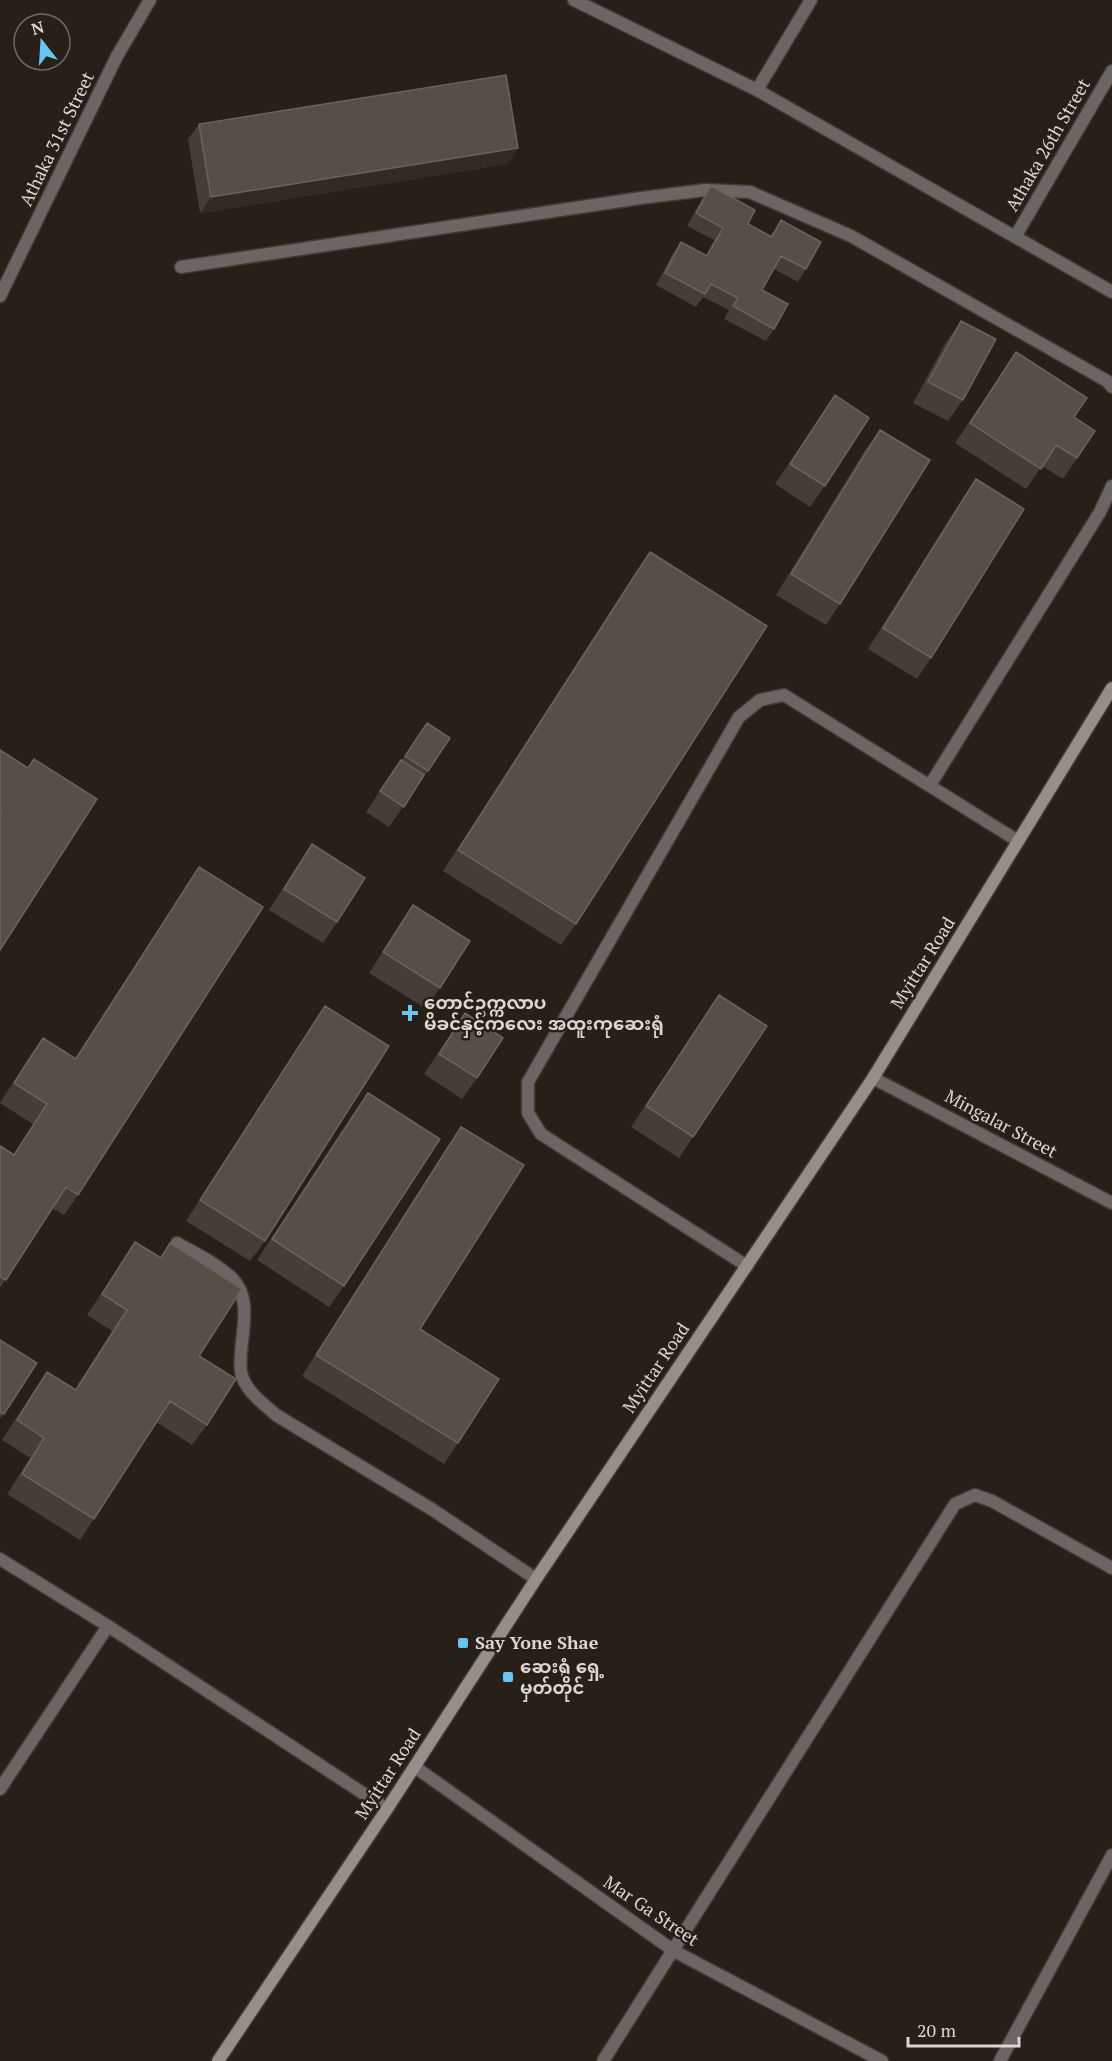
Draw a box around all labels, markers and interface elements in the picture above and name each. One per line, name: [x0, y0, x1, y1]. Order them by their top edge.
north arrow: [12, 12, 72, 72]
text: N: [29, 15, 47, 40]
street label: Athaka 31st Street: [13, 67, 99, 210]
street label: Athaka 26th Street: [999, 74, 1095, 215]
street label: Myittar Road: [884, 912, 960, 1013]
place label: တောင်ဥက္ကလာပ မိခင်နှင့်ကလေး အထူးကုဆေးရုံ: [424, 990, 664, 1038]
marker: တောင်ဥက္ကလာပ မိခင်နှင့်ကလေး အထူးကုဆေးရုံ: [401, 1004, 419, 1022]
street label: Mingalar Street: [941, 1083, 1062, 1163]
street label: Myittar Road: [616, 1318, 694, 1417]
place label: Say Yone Shae: [475, 1630, 599, 1654]
marker: Say Yone Shae: [456, 1636, 470, 1650]
place label: ဆေးရုံ ရှေ့ မှတ်တိုင်: [520, 1654, 605, 1702]
marker: ဆေးရုံ ရှေ့ မှတ်တိုင်: [501, 1670, 515, 1684]
street label: Myittar Road: [349, 1723, 426, 1824]
street label: Mar Ga Street: [599, 1870, 704, 1951]
scale bar: [908, 2010, 1019, 2048]
text: 20 m: [917, 2018, 957, 2042]

